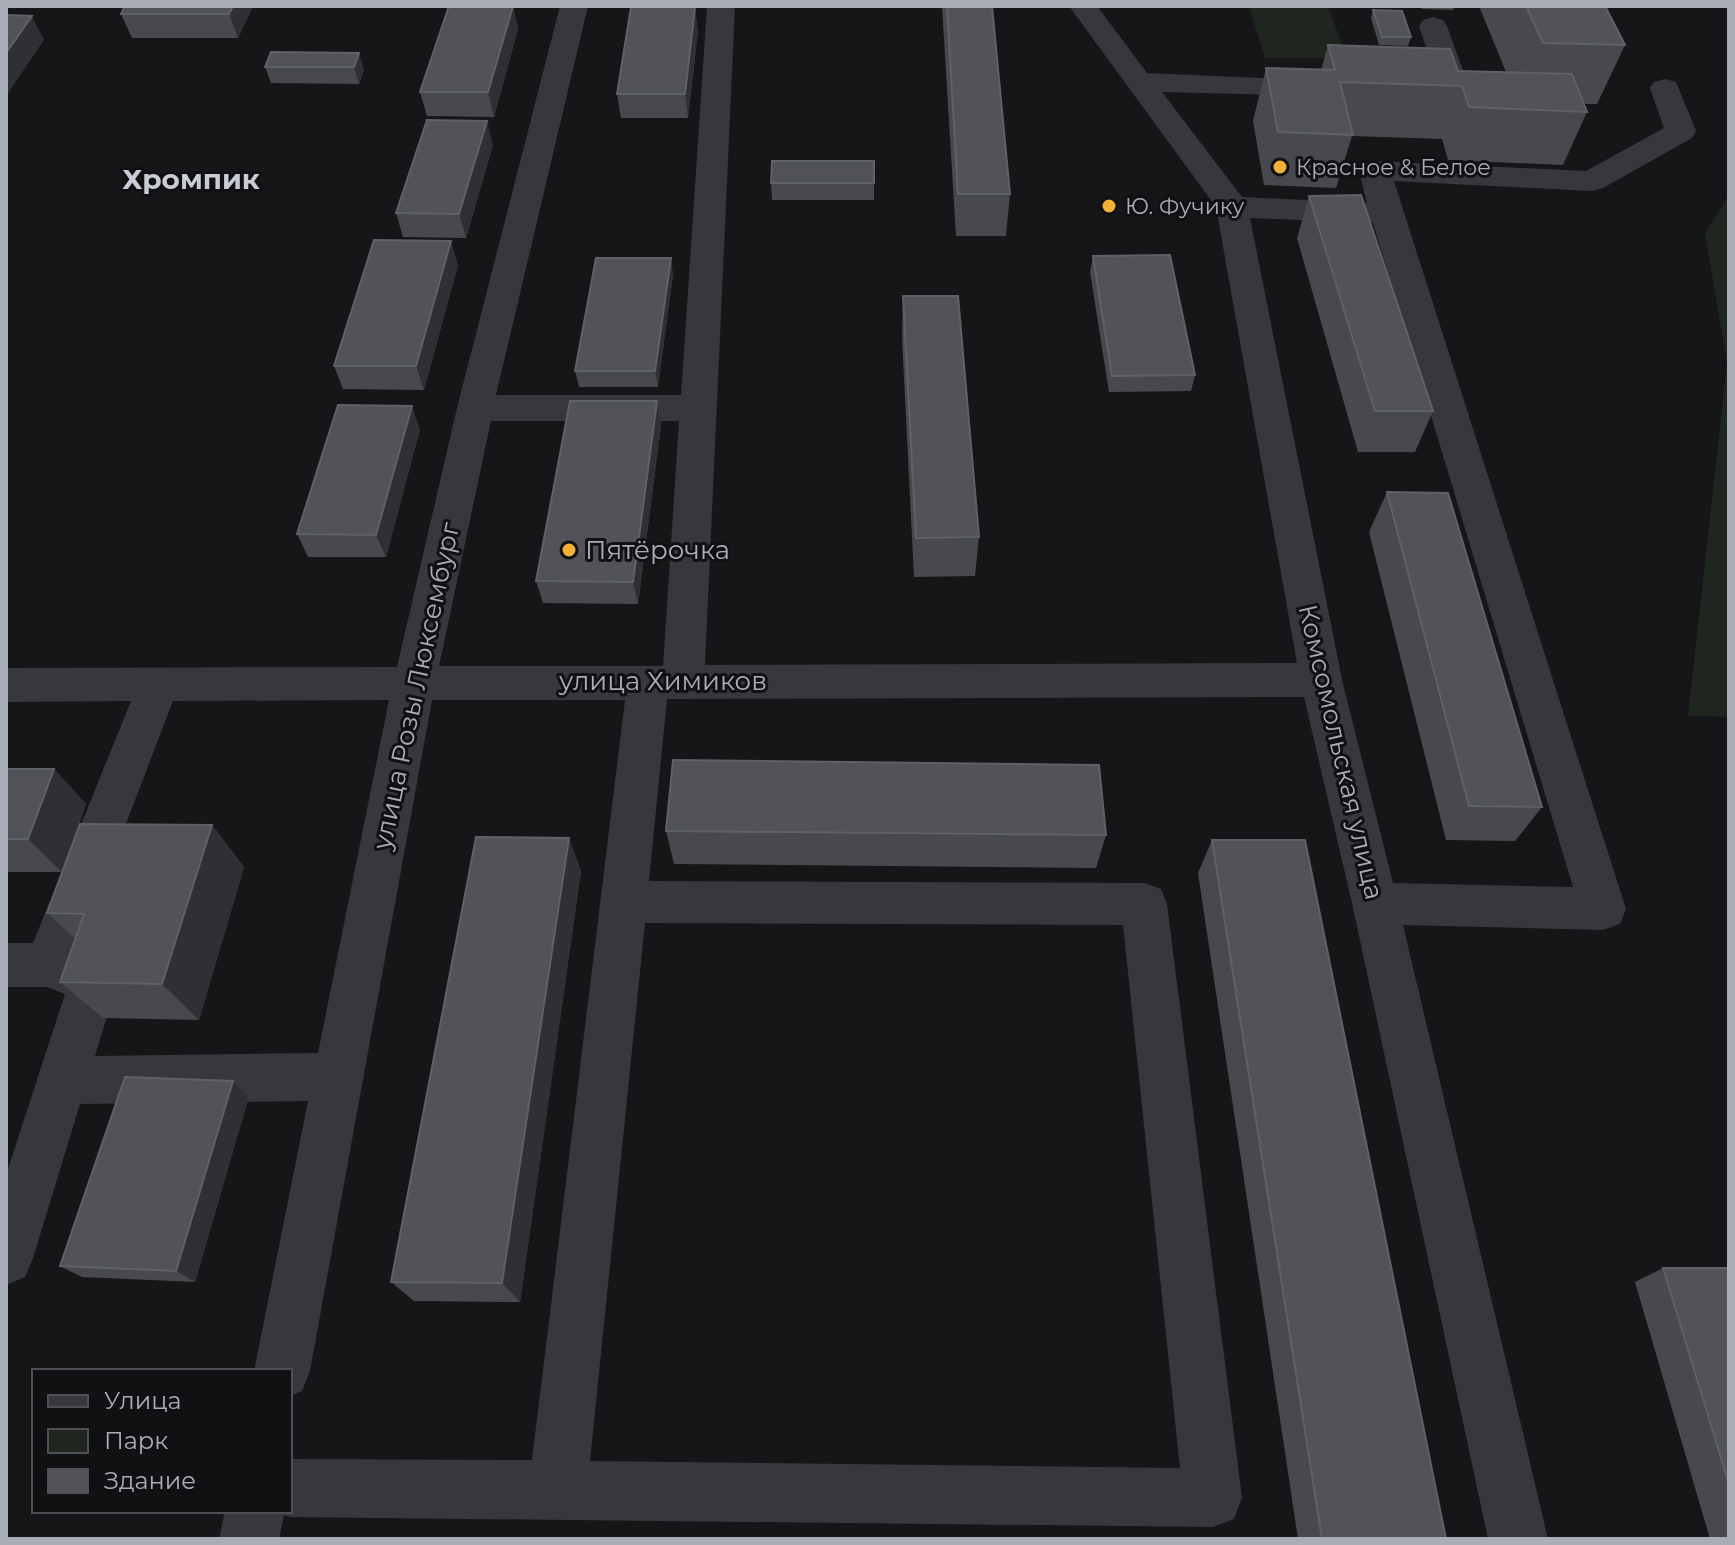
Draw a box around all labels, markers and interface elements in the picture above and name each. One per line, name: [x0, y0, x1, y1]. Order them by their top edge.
place label: Красное & Белое: [1296, 154, 1491, 181]
marker: Красное & Белое: [1271, 158, 1289, 176]
district label: Хромпик: [122, 162, 260, 196]
place label: Ю. Фучику: [1125, 193, 1245, 220]
marker: Ю. Фучику: [1100, 197, 1118, 215]
street label: улица Розы Люксембург: [365, 519, 466, 854]
place label: Пятёрочка: [585, 534, 730, 566]
marker: Пятёрочка: [560, 541, 578, 559]
street label: Комсомольская улица: [1291, 601, 1391, 903]
street label: улица Химиков: [558, 665, 767, 697]
legend: [32, 1369, 292, 1513]
text: Улица: [104, 1386, 182, 1415]
text: Парк: [104, 1426, 168, 1455]
text: Здание: [104, 1466, 196, 1495]

